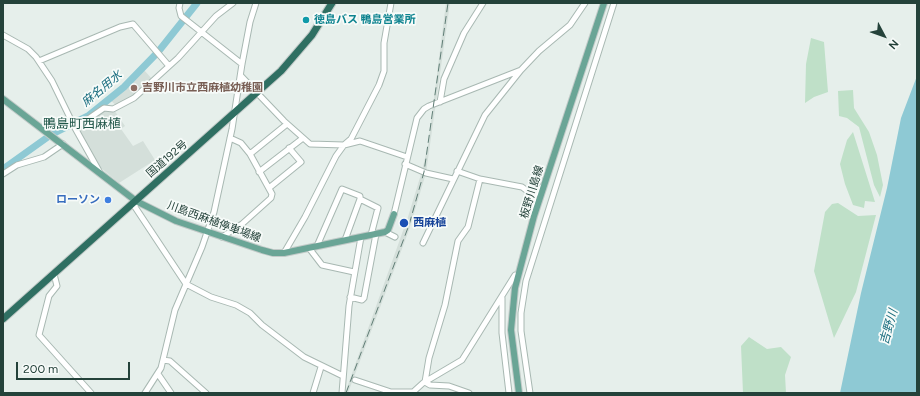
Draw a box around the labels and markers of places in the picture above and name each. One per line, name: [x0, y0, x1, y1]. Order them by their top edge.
place label: 徳島バス 鴨島営業所: [314, 13, 416, 27]
marker: 徳島バス 鴨島営業所: [301, 15, 311, 25]
place label: 吉野川市立西麻植幼稚園: [142, 81, 263, 95]
marker: 吉野川市立西麻植幼稚園: [129, 83, 139, 93]
place label: ローソン: [56, 193, 100, 207]
marker: ローソン: [103, 195, 113, 205]
place label: 西麻植: [413, 216, 446, 230]
marker: 西麻植: [398, 217, 410, 229]

